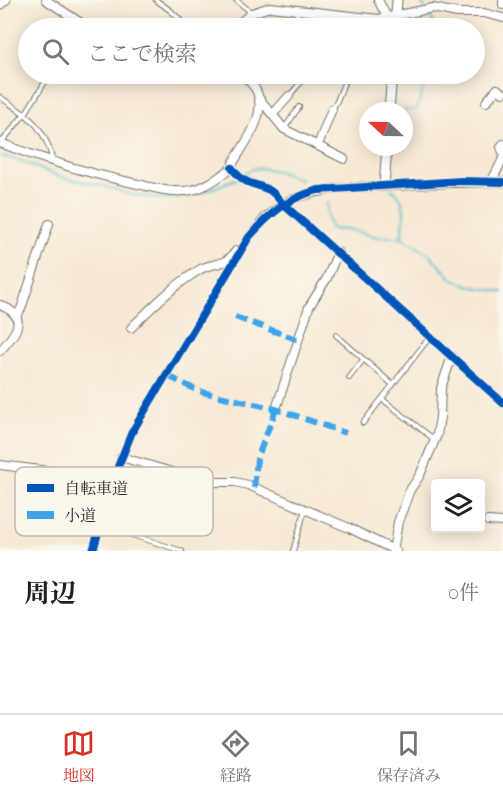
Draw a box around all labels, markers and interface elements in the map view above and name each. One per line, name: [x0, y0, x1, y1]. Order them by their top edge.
search box: [18, 18, 485, 84]
icon: search: [39, 35, 72, 68]
text: ここで検索: [87, 41, 197, 67]
north arrow: [359, 102, 413, 156]
legend: [15, 467, 213, 536]
text: 自転車道: [64, 479, 128, 498]
map controls: [431, 479, 485, 533]
button: layers: [431, 479, 485, 533]
text: 小道: [64, 506, 96, 525]
text: 周辺: [24, 578, 76, 609]
text: 0件: [448, 581, 479, 604]
tab: 地図: [62, 727, 95, 786]
tab: 経路: [219, 727, 252, 786]
tab: 保存済み: [377, 727, 441, 786]

